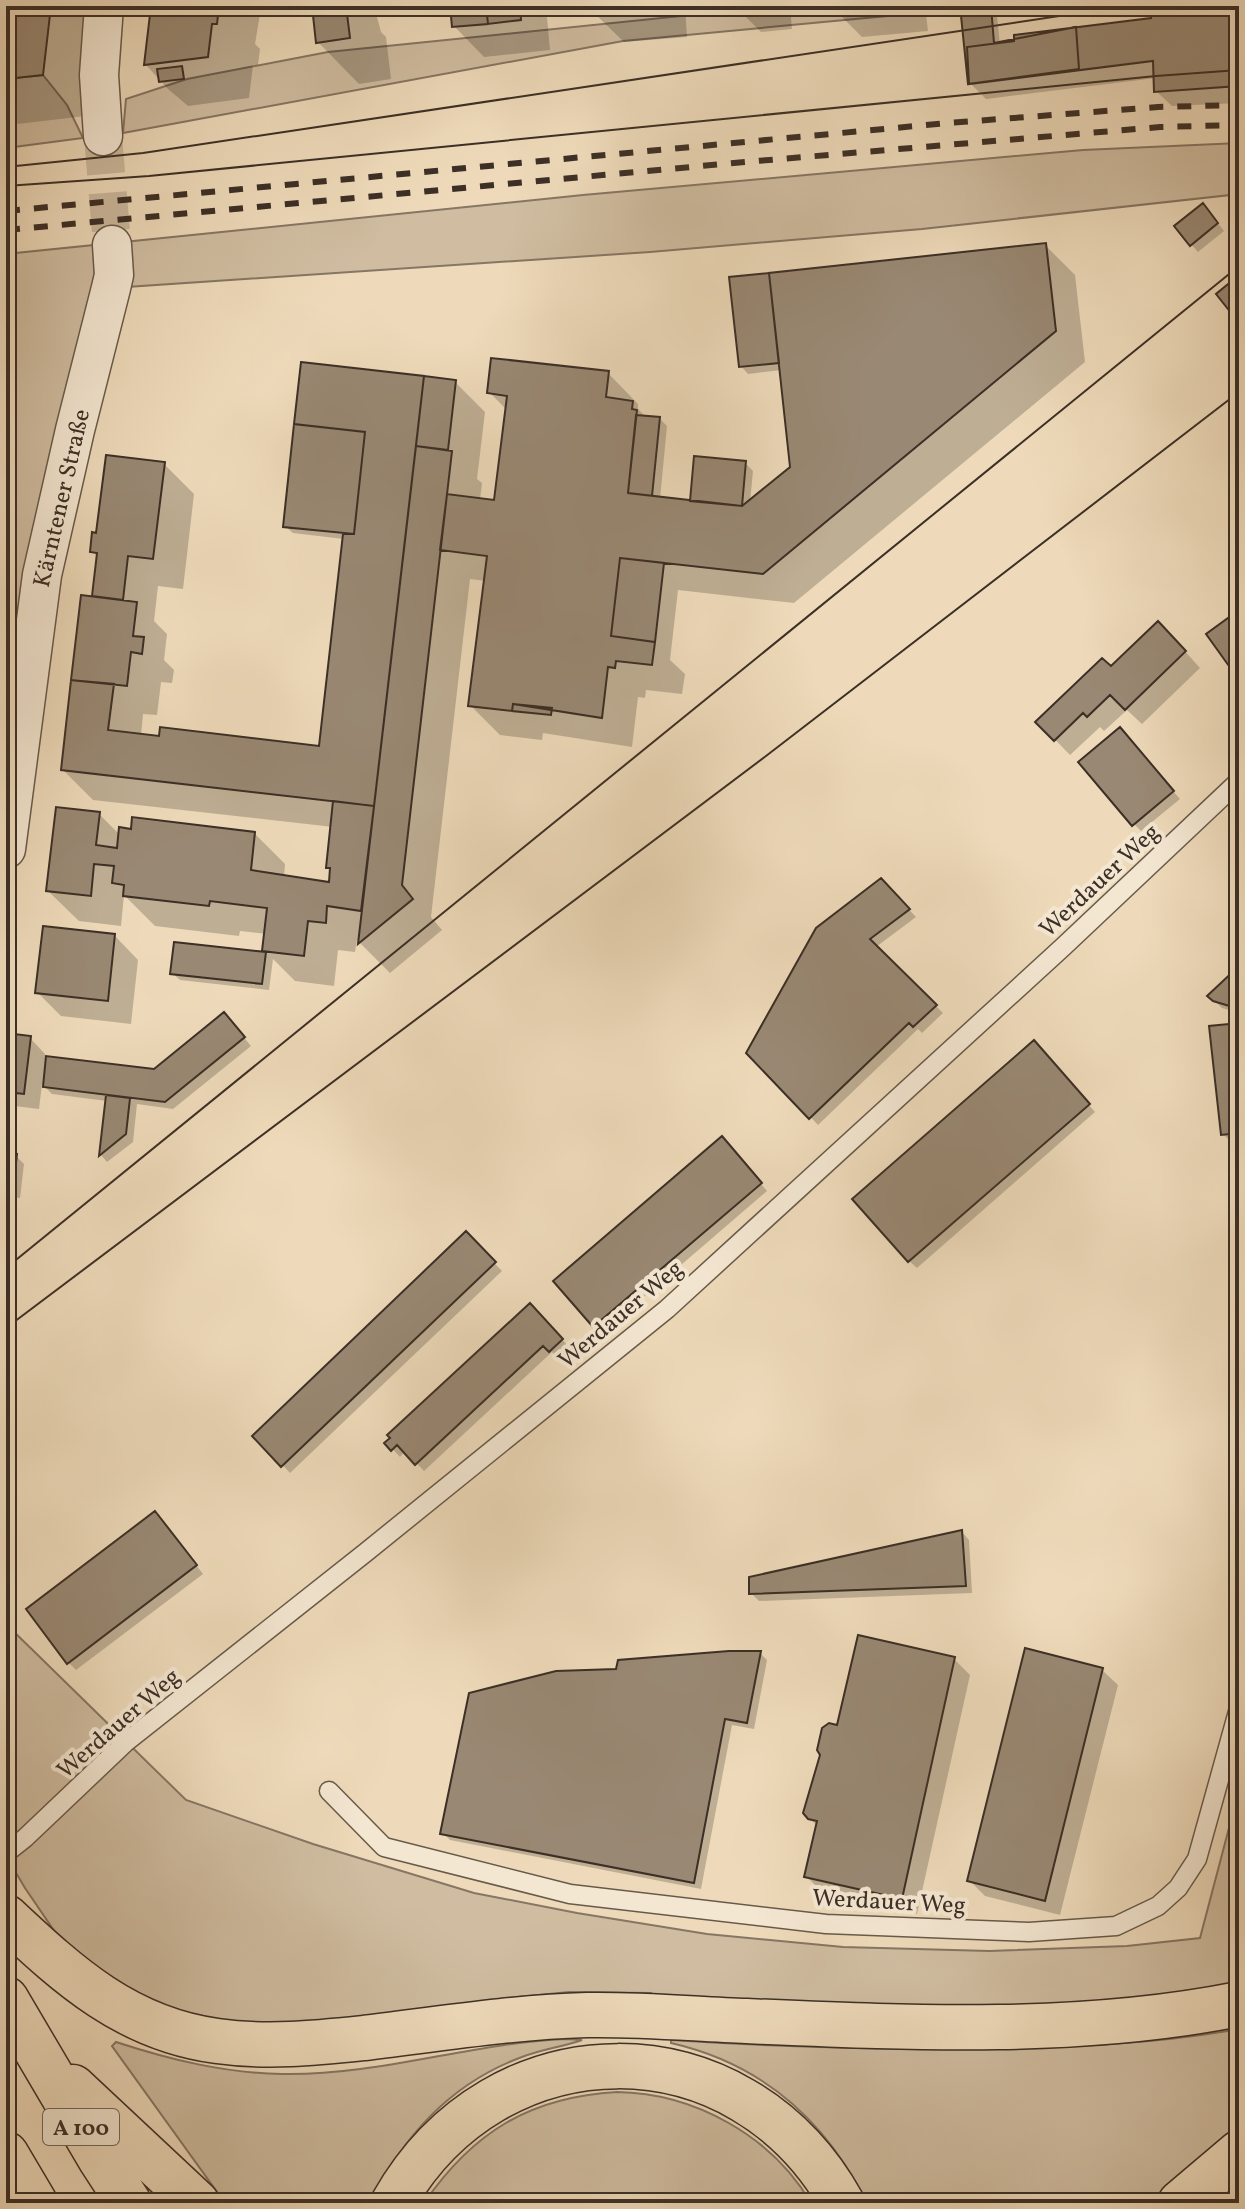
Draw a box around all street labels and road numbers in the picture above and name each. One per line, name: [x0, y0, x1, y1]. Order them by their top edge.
street label: Kärntener Straße: [26, 406, 100, 591]
street label: Werdauer Weg: [1032, 817, 1168, 946]
street label: Werdauer Weg: [551, 1253, 691, 1378]
street label: Werdauer Weg: [50, 1661, 189, 1788]
street label: Werdauer Weg: [811, 1882, 967, 1924]
road number: A 100: [43, 2109, 119, 2145]

